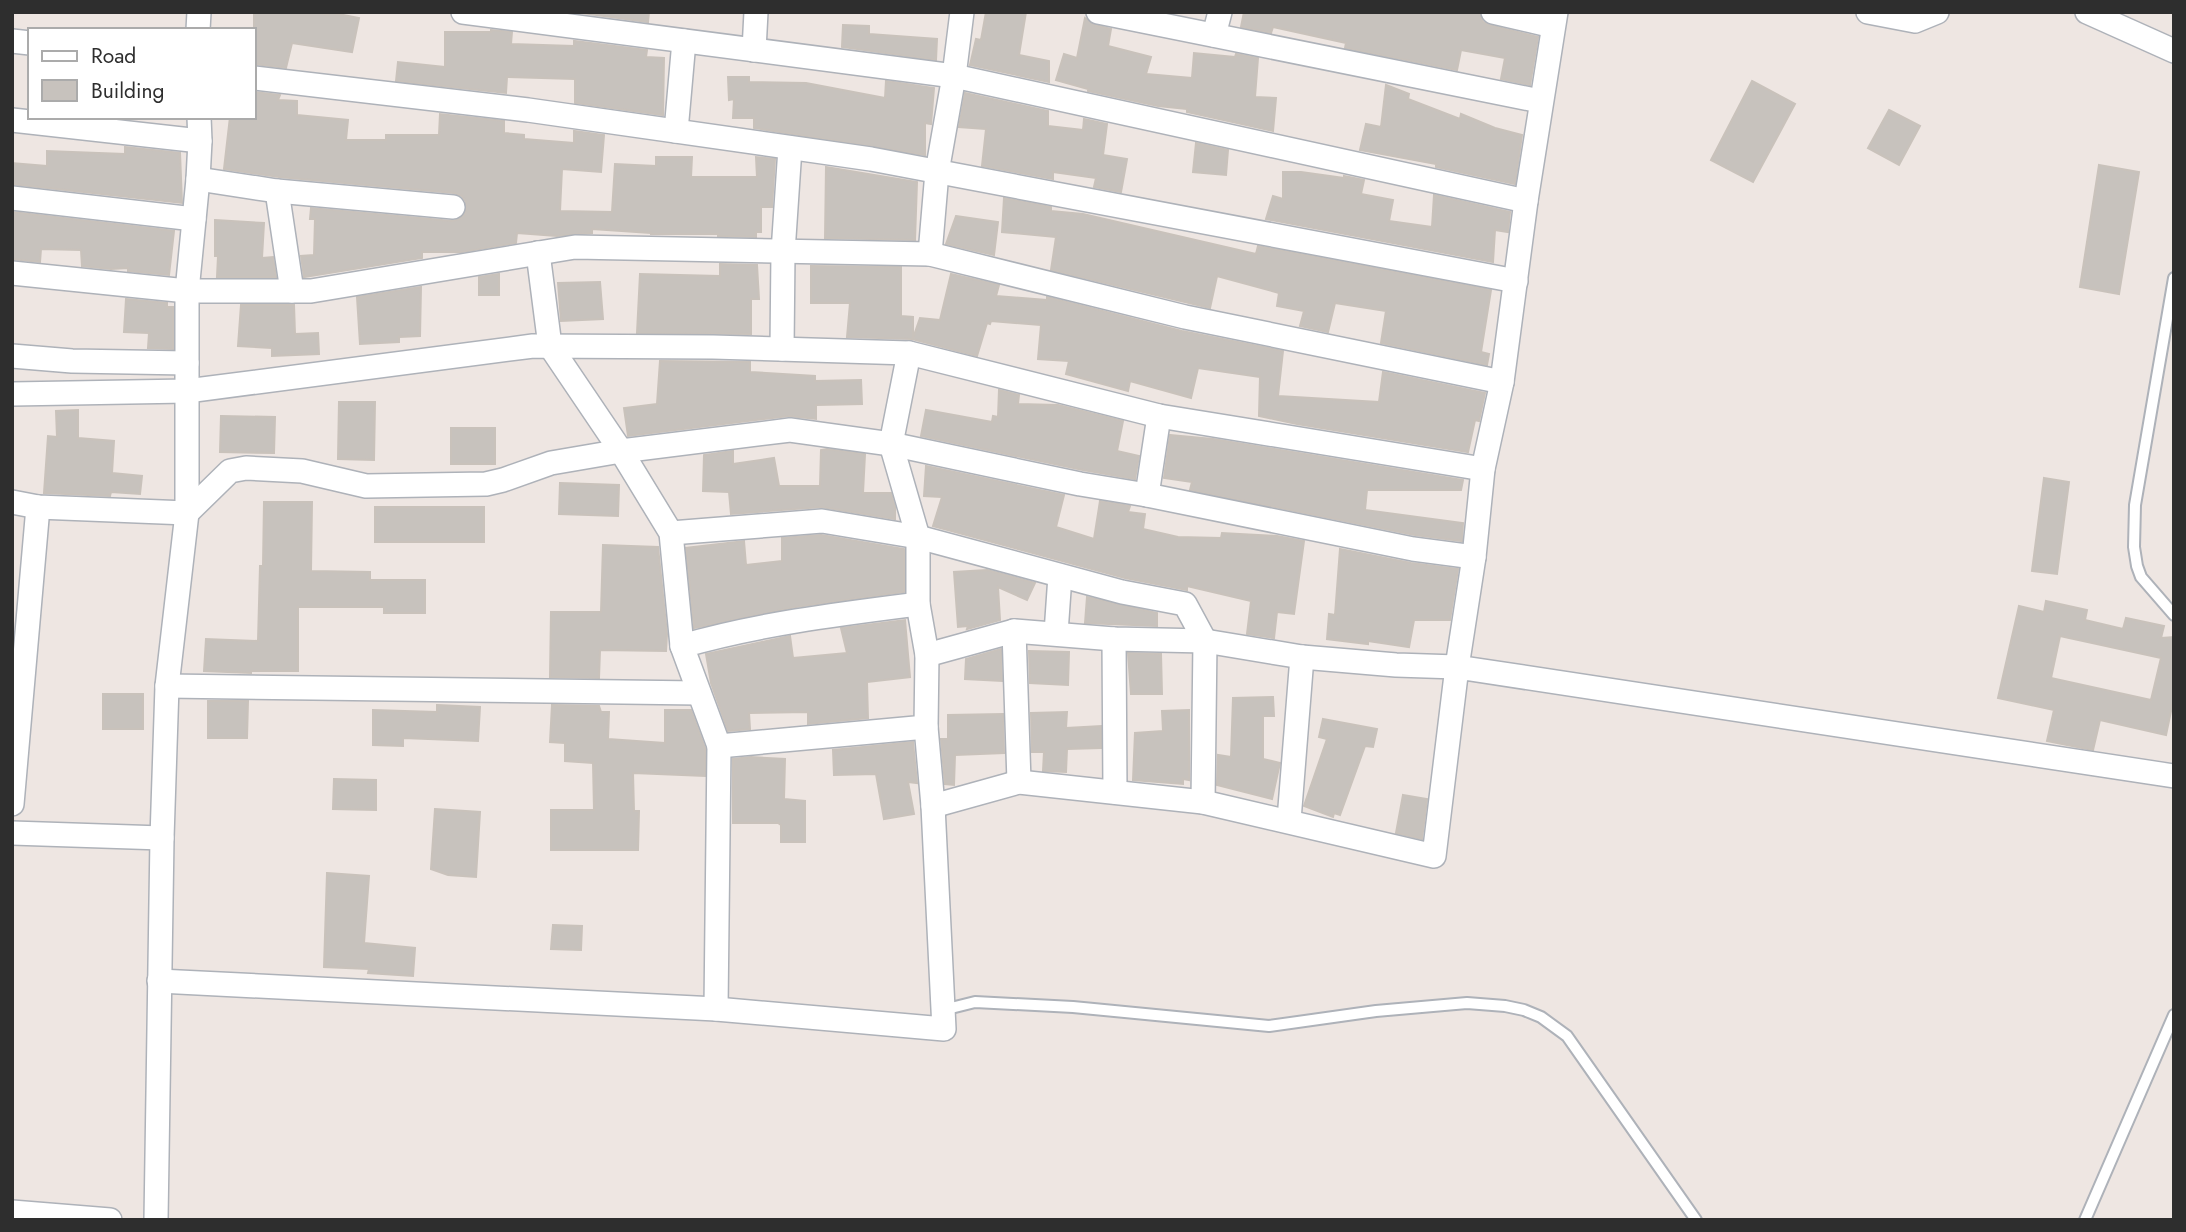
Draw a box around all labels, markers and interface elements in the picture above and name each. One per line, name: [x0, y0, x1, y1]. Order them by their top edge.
legend: [28, 28, 256, 119]
text: Road: [91, 41, 136, 71]
text: Building: [91, 76, 164, 106]

